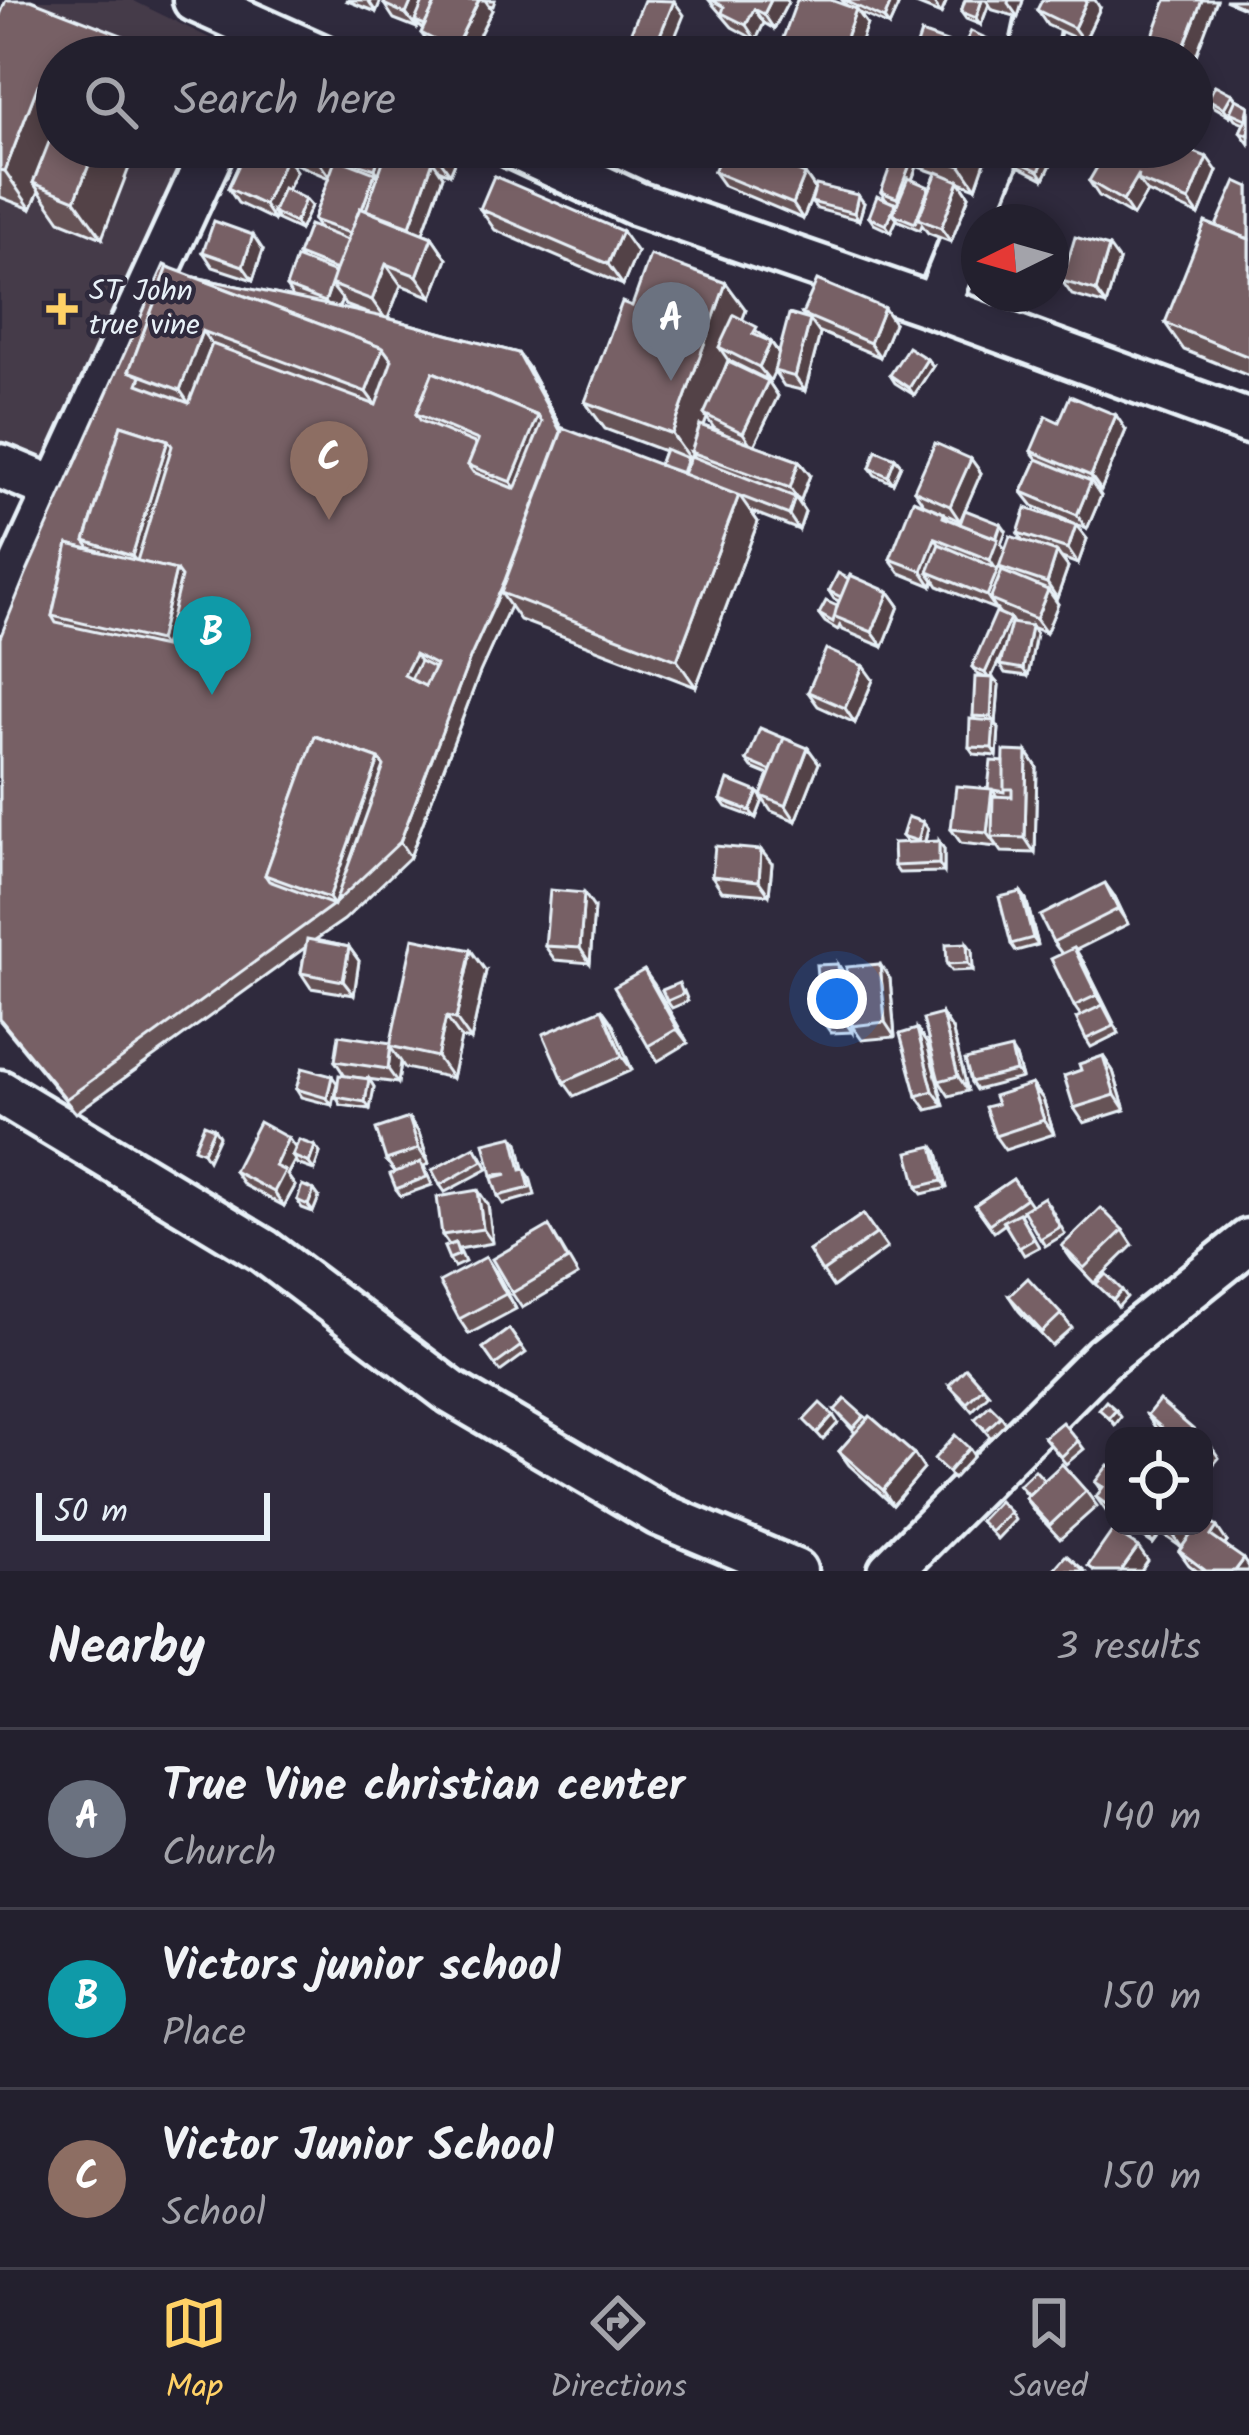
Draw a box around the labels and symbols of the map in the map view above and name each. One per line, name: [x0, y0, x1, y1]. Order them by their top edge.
north arrow: [961, 204, 1069, 312]
place label: ST John true vine: [89, 268, 200, 350]
pin: A: [632, 282, 710, 381]
marker: ST John true vine: [46, 293, 78, 325]
pin: C: [290, 421, 368, 520]
pin: B: [173, 596, 251, 695]
your location: [807, 969, 867, 1029]
scale bar: [36, 1487, 270, 1540]

